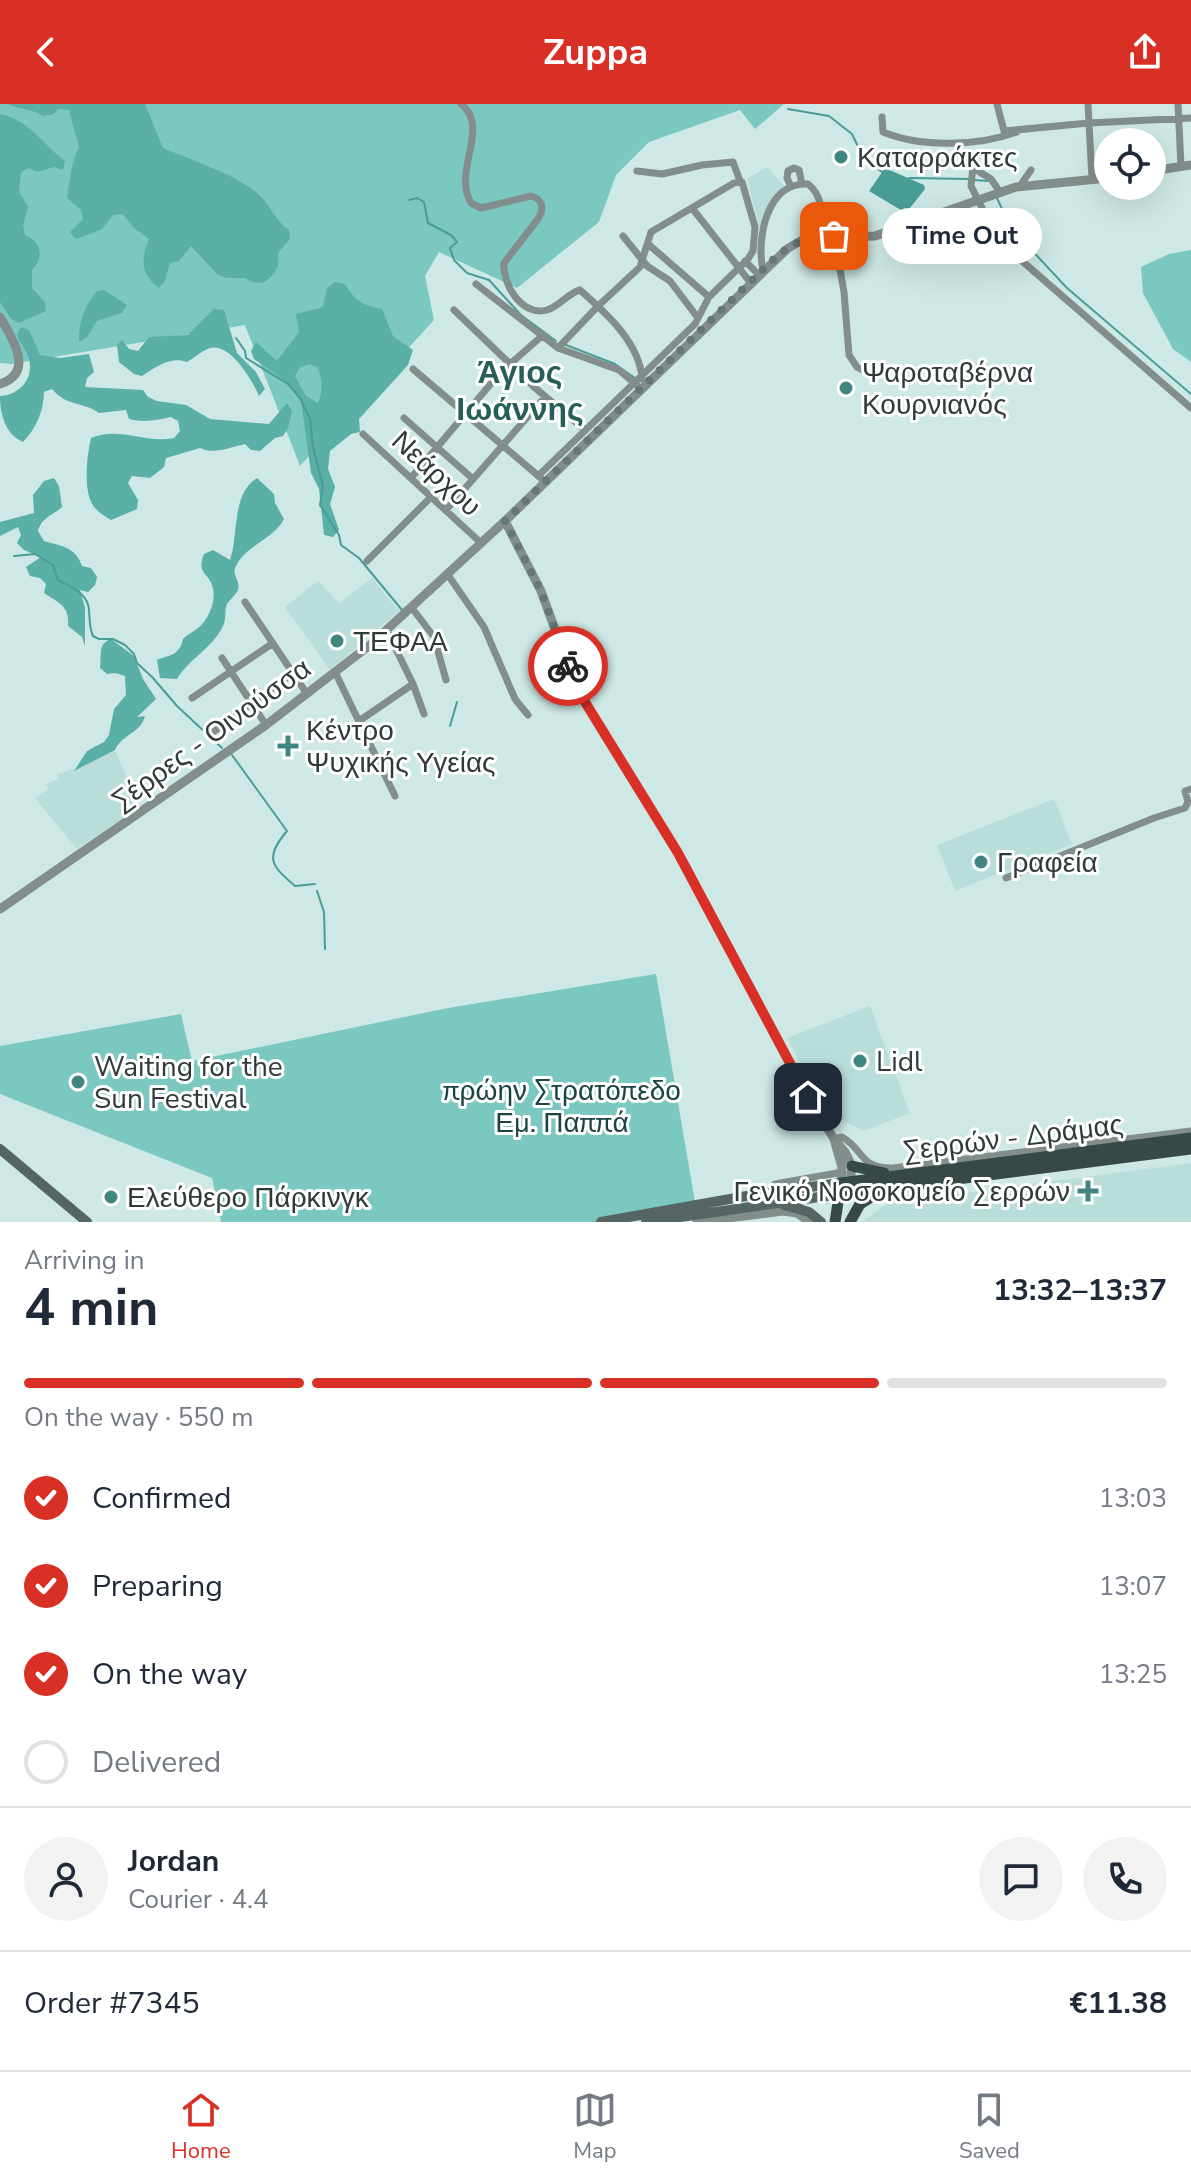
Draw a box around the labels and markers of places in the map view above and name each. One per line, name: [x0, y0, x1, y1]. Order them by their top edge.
place label: Καταρράκτες: [857, 139, 1017, 177]
marker: Καταρράκτες: [832, 148, 850, 166]
pin: [800, 202, 868, 270]
callout: Time Out: [882, 208, 1042, 264]
place label: Ψαροταβέρνα Κουρνιανός: [862, 354, 1033, 424]
marker: Ψαροταβέρνα Κουρνιανός: [837, 379, 855, 397]
place label: ΤΕΦΑΑ: [353, 623, 448, 661]
marker: ΤΕΦΑΑ: [328, 632, 346, 650]
place label: Κέντρο Ψυχικής Υγείας: [306, 712, 496, 782]
marker: Κέντρο Ψυχικής Υγείας: [277, 735, 299, 757]
place label: Γραφεία: [997, 844, 1098, 882]
marker: Γραφεία: [972, 853, 990, 871]
place label: Lidl: [876, 1043, 923, 1081]
place label: Waiting for the Sun Festival: [94, 1048, 283, 1118]
marker: Lidl: [851, 1052, 869, 1070]
pin: [774, 1063, 842, 1131]
marker: Waiting for the Sun Festival: [69, 1073, 87, 1091]
place label: Γενικό Νοσοκομείο Σερρών: [733, 1173, 1070, 1211]
place label: Ελεύθερο Πάρκινγκ: [127, 1179, 370, 1217]
marker: Γενικό Νοσοκομείο Σερρών: [1077, 1180, 1099, 1202]
marker: Ελεύθερο Πάρκινγκ: [102, 1188, 120, 1206]

